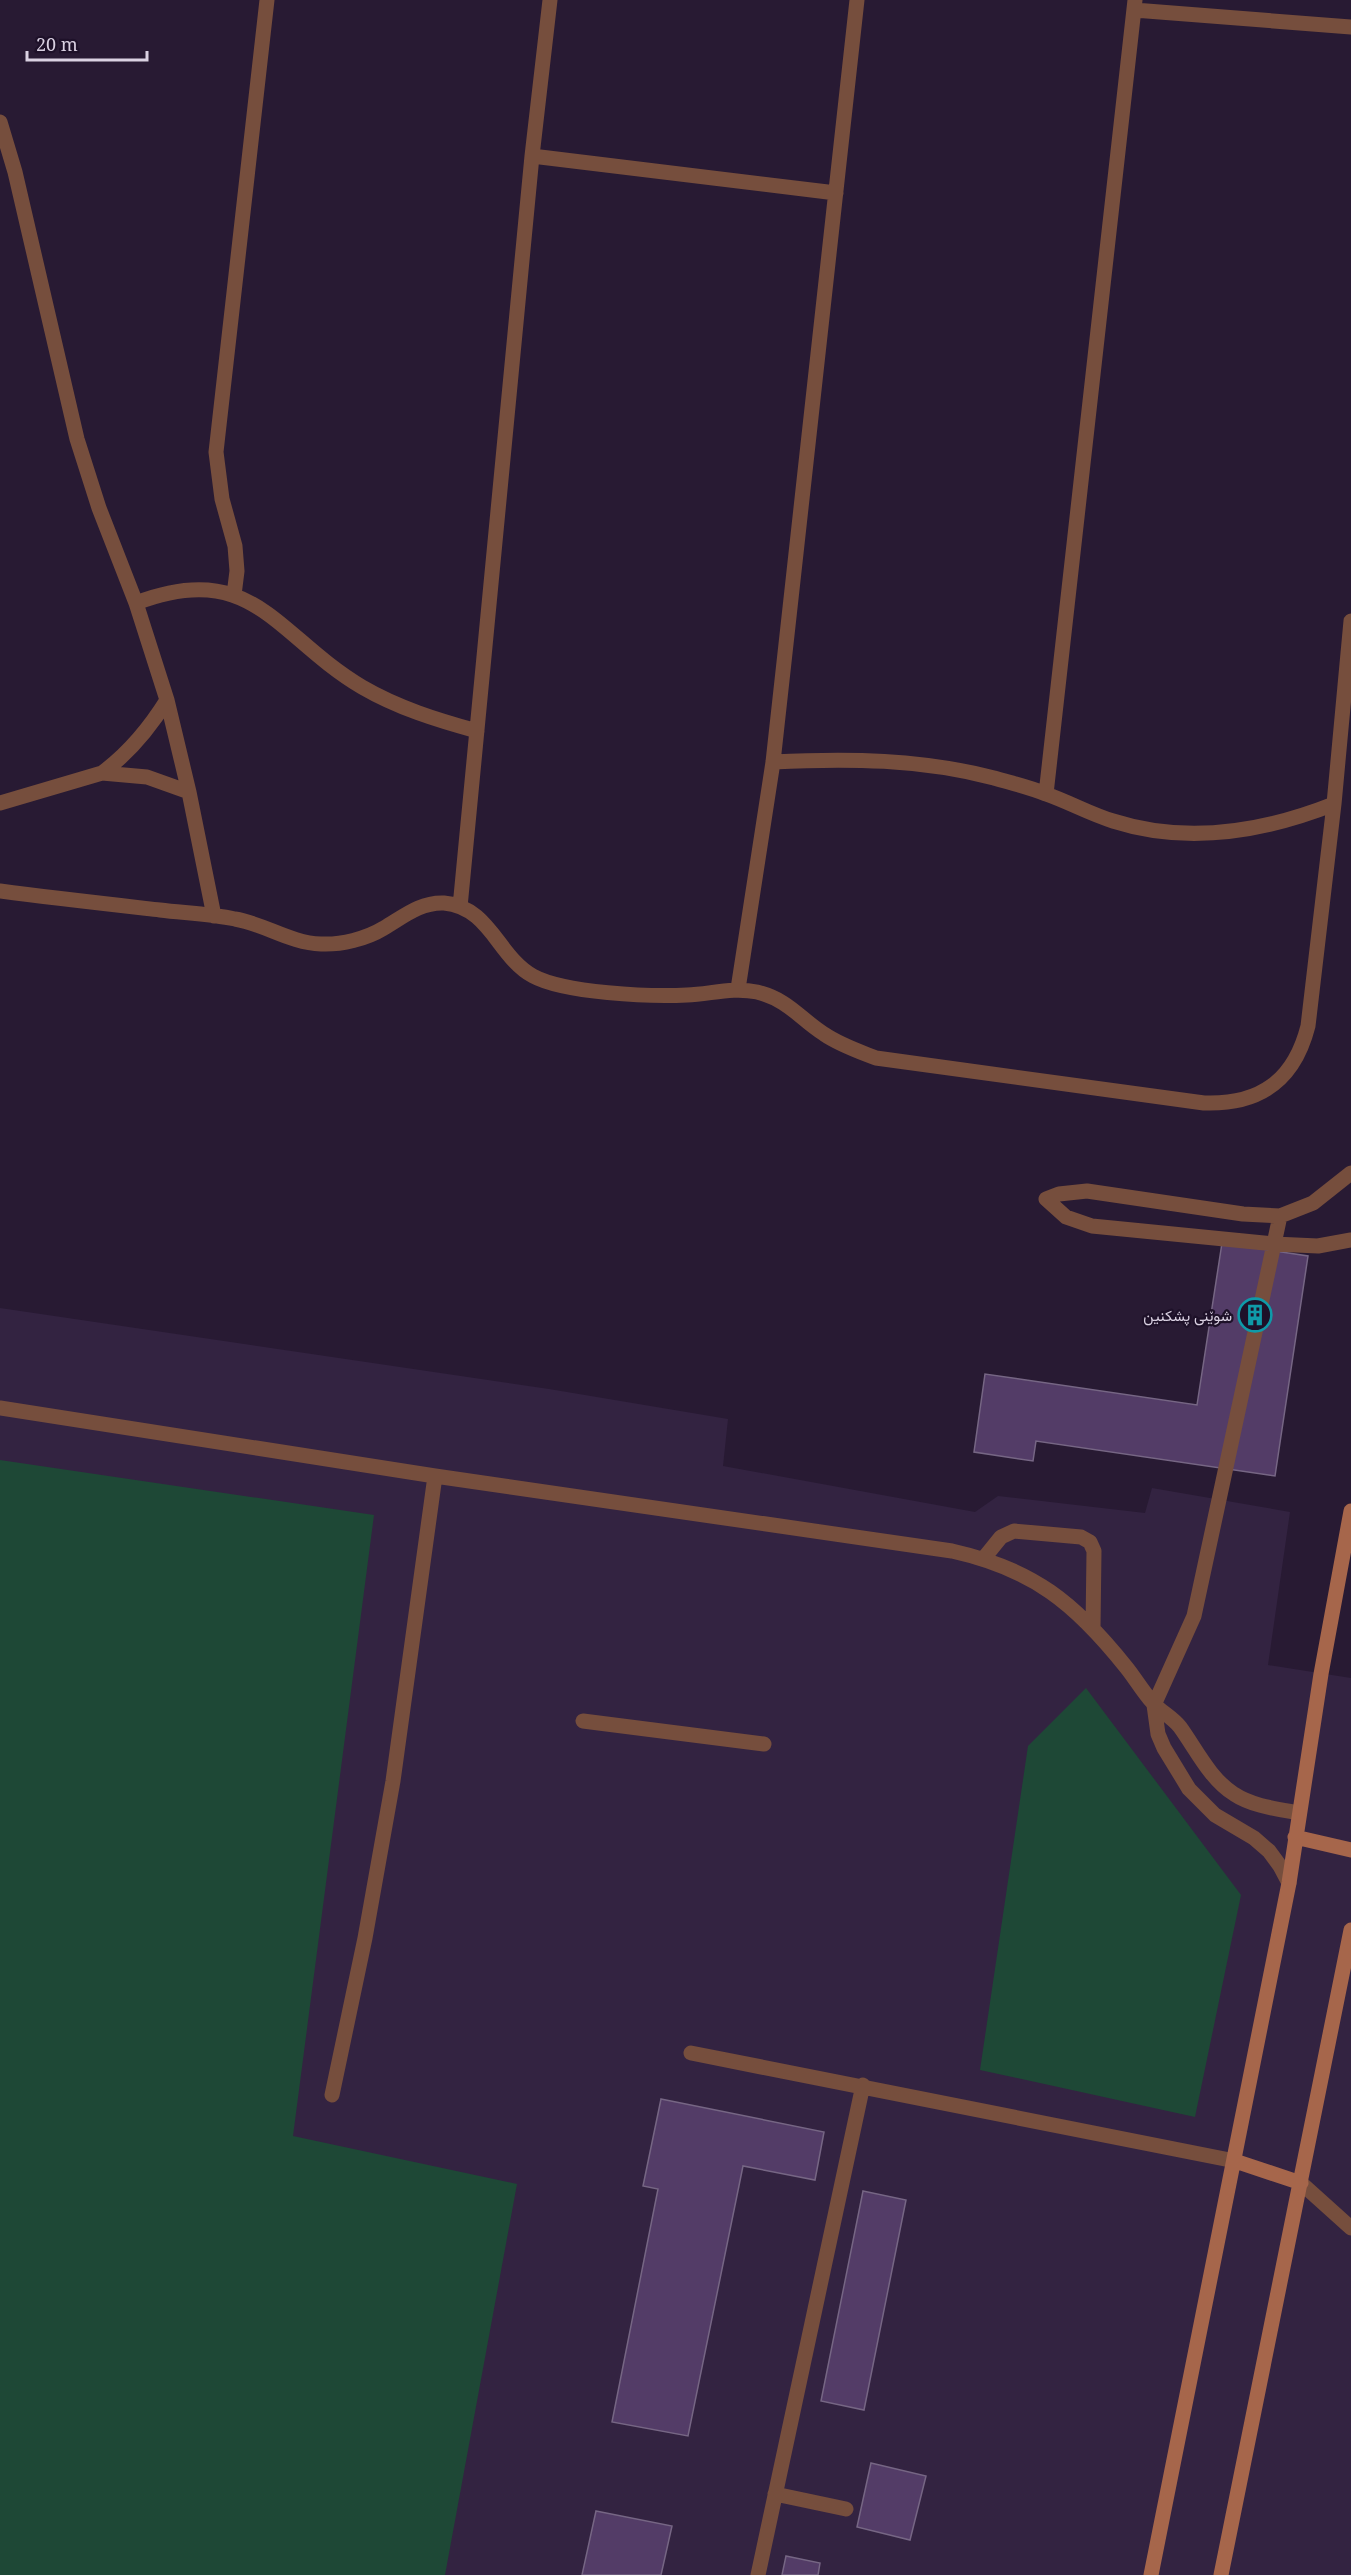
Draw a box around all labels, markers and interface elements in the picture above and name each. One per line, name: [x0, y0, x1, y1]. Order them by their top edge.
scale bar: [27, 24, 147, 62]
text: 20 m: [36, 32, 78, 56]
building icon: شوێنی پشکنین: [1237, 1297, 1273, 1333]
place label: شوێنی پشکنین: [1143, 1305, 1232, 1326]

